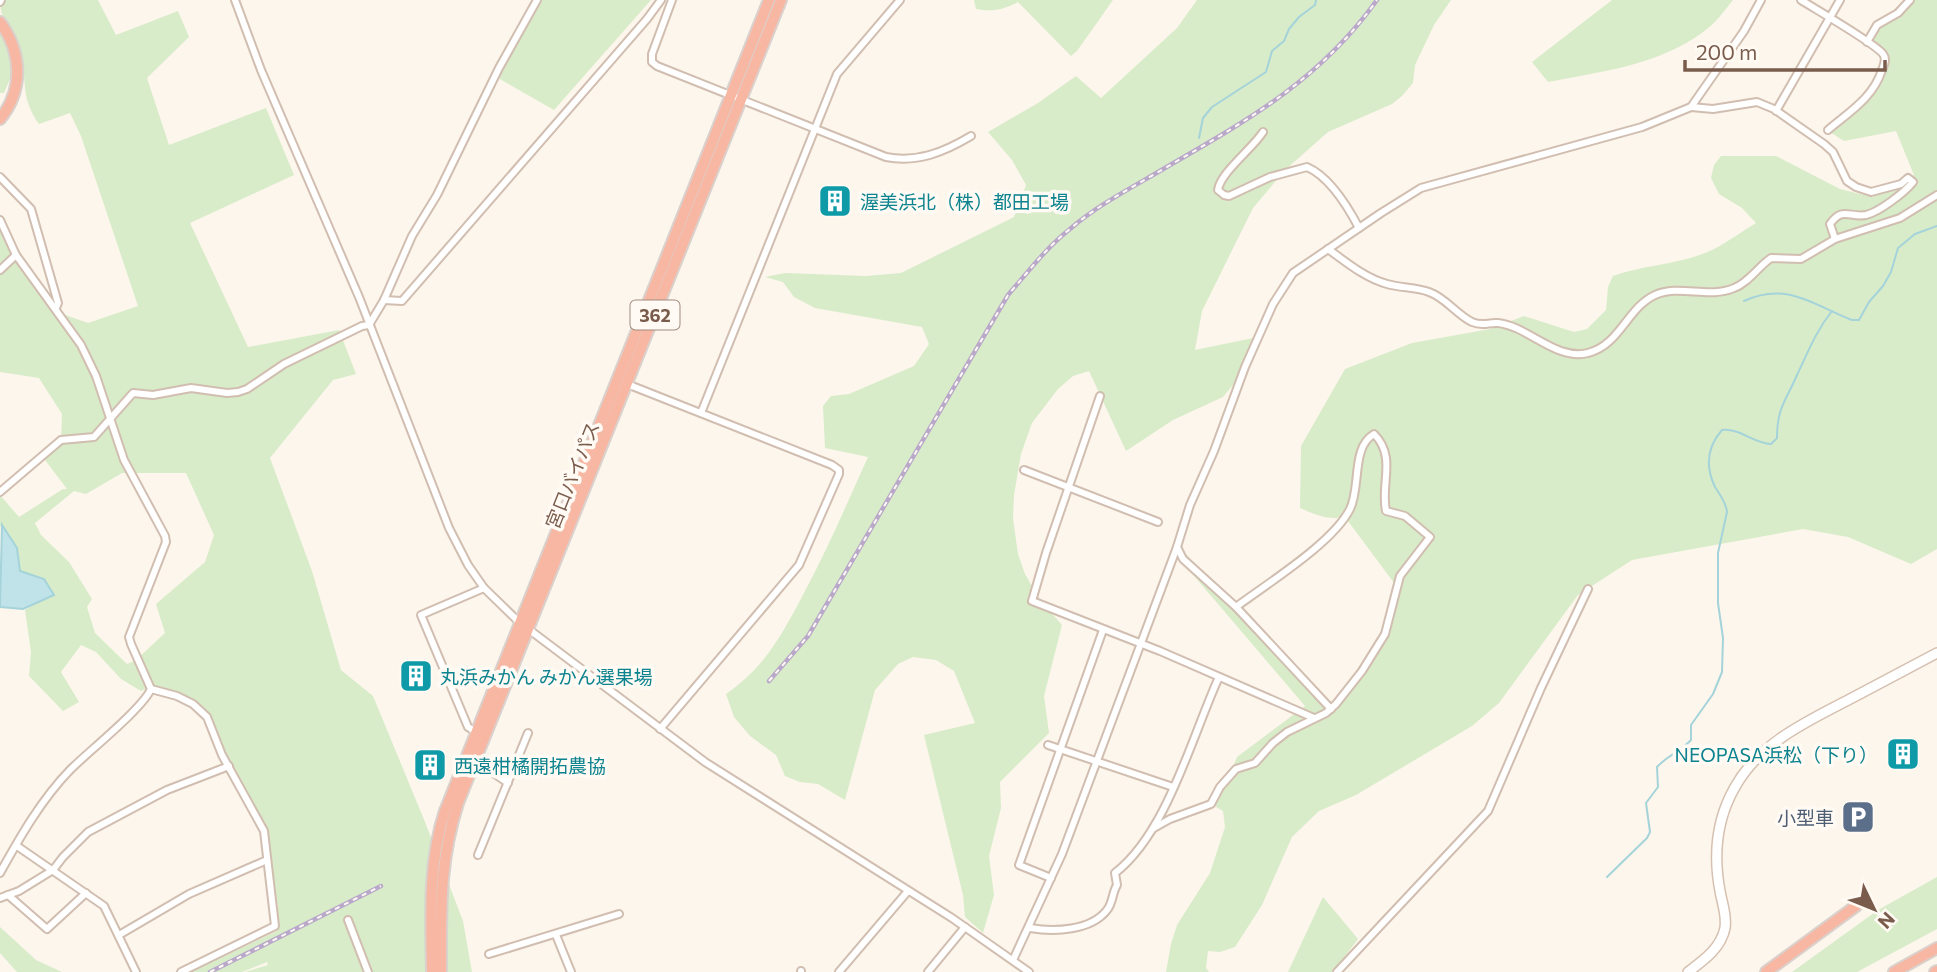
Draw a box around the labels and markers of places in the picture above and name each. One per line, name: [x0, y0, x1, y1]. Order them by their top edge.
building icon: 渥美浜北（株）都田工場: [816, 182, 854, 220]
place label: 渥美浜北（株）都田工場: [860, 190, 1069, 213]
building icon: 丸浜みかん みかん選果場: [397, 657, 435, 695]
place label: 丸浜みかん みかん選果場: [440, 665, 653, 688]
building icon: NEOPASA浜松（下り）: [1884, 735, 1922, 773]
place label: NEOPASA浜松（下り）: [1675, 743, 1878, 766]
building icon: 西遠柑橘開拓農協: [411, 746, 449, 784]
place label: 西遠柑橘開拓農協: [454, 754, 606, 777]
parking icon: 小型車: [1839, 798, 1877, 836]
place label: 小型車: [1777, 806, 1834, 829]

